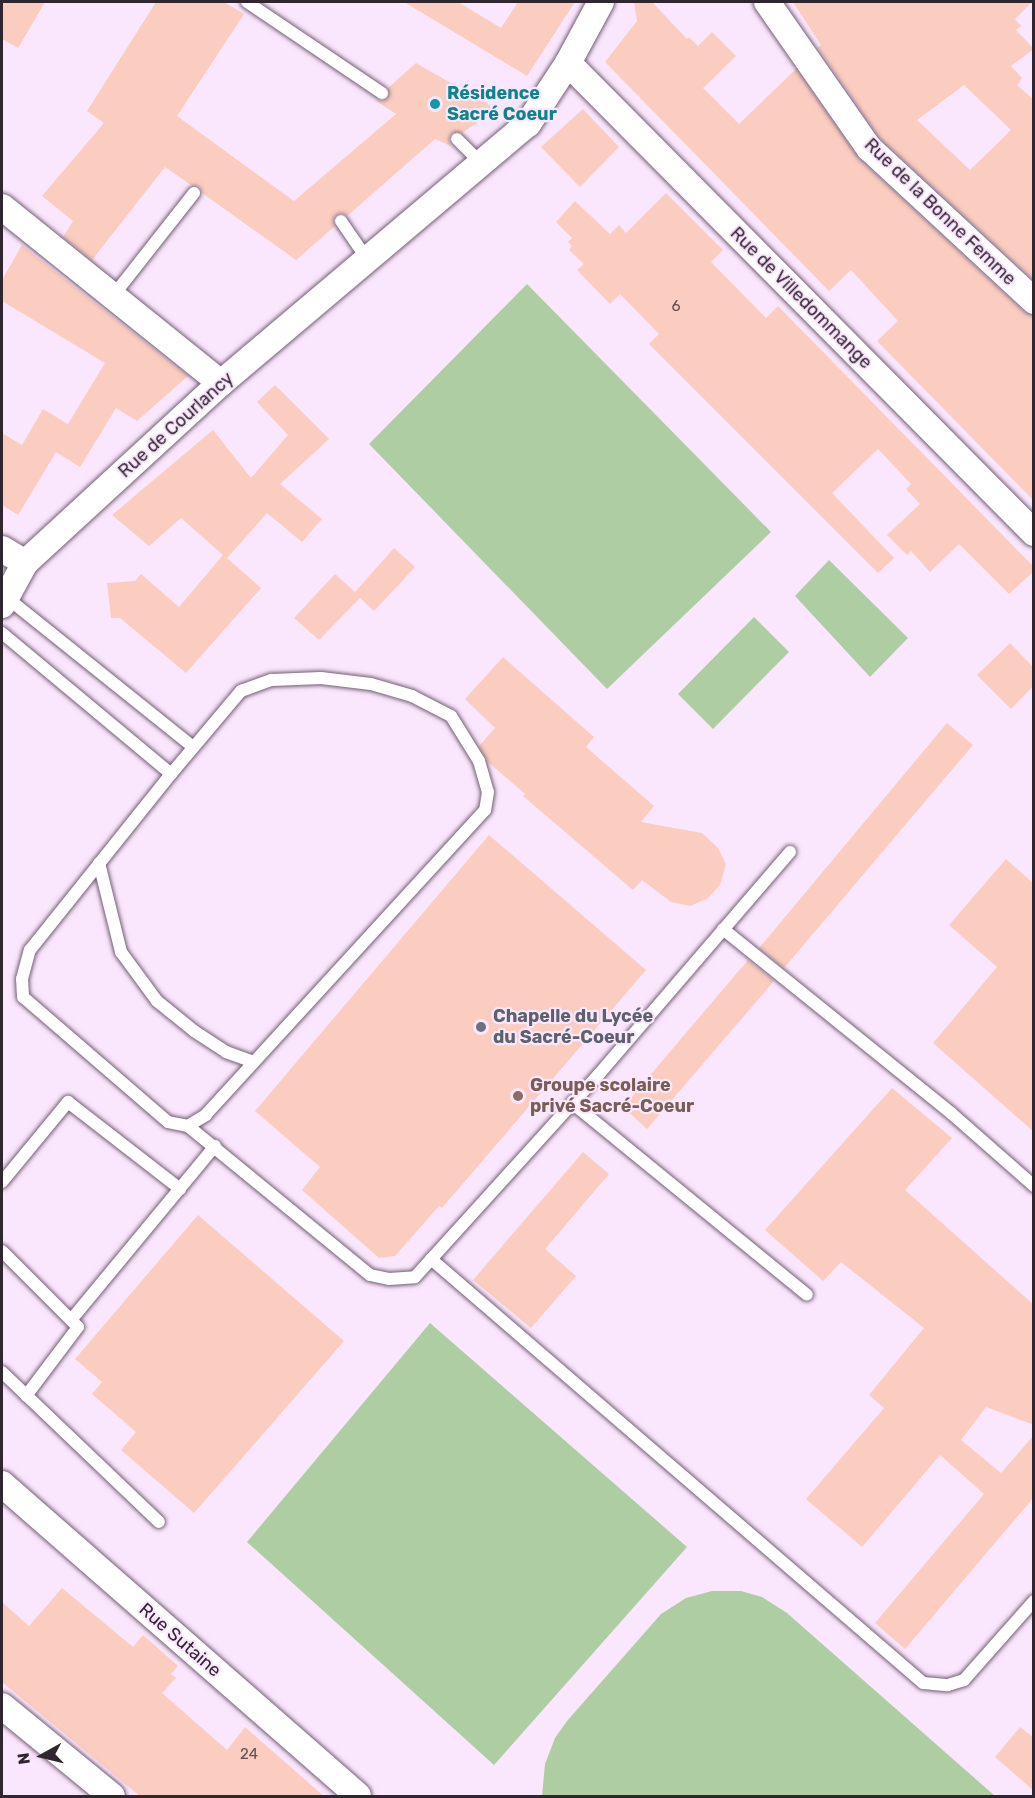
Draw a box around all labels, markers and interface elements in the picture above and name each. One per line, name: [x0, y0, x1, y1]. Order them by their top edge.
place label: Résidence Sacré Coeur: [447, 83, 557, 125]
marker: Résidence Sacré Coeur: [428, 97, 442, 111]
street label: Rue de la Bonne Femme: [860, 134, 1020, 290]
street label: Rue de Villedommange: [725, 222, 877, 374]
house number: 6: [671, 298, 681, 316]
street label: Rue de Courlancy: [114, 368, 238, 482]
place label: Chapelle du Lycée du Sacré-Coeur: [493, 1006, 653, 1048]
marker: Chapelle du Lycée du Sacré-Coeur: [474, 1020, 488, 1034]
place label: Groupe scolaire privé Sacré-Coeur: [530, 1075, 694, 1118]
marker: Groupe scolaire privé Sacré-Coeur: [511, 1089, 525, 1103]
street label: Rue Sutaine: [135, 1599, 225, 1681]
north arrow: [12, 1726, 72, 1786]
house number: 24: [240, 1746, 258, 1764]
text: N: [13, 1752, 34, 1766]

